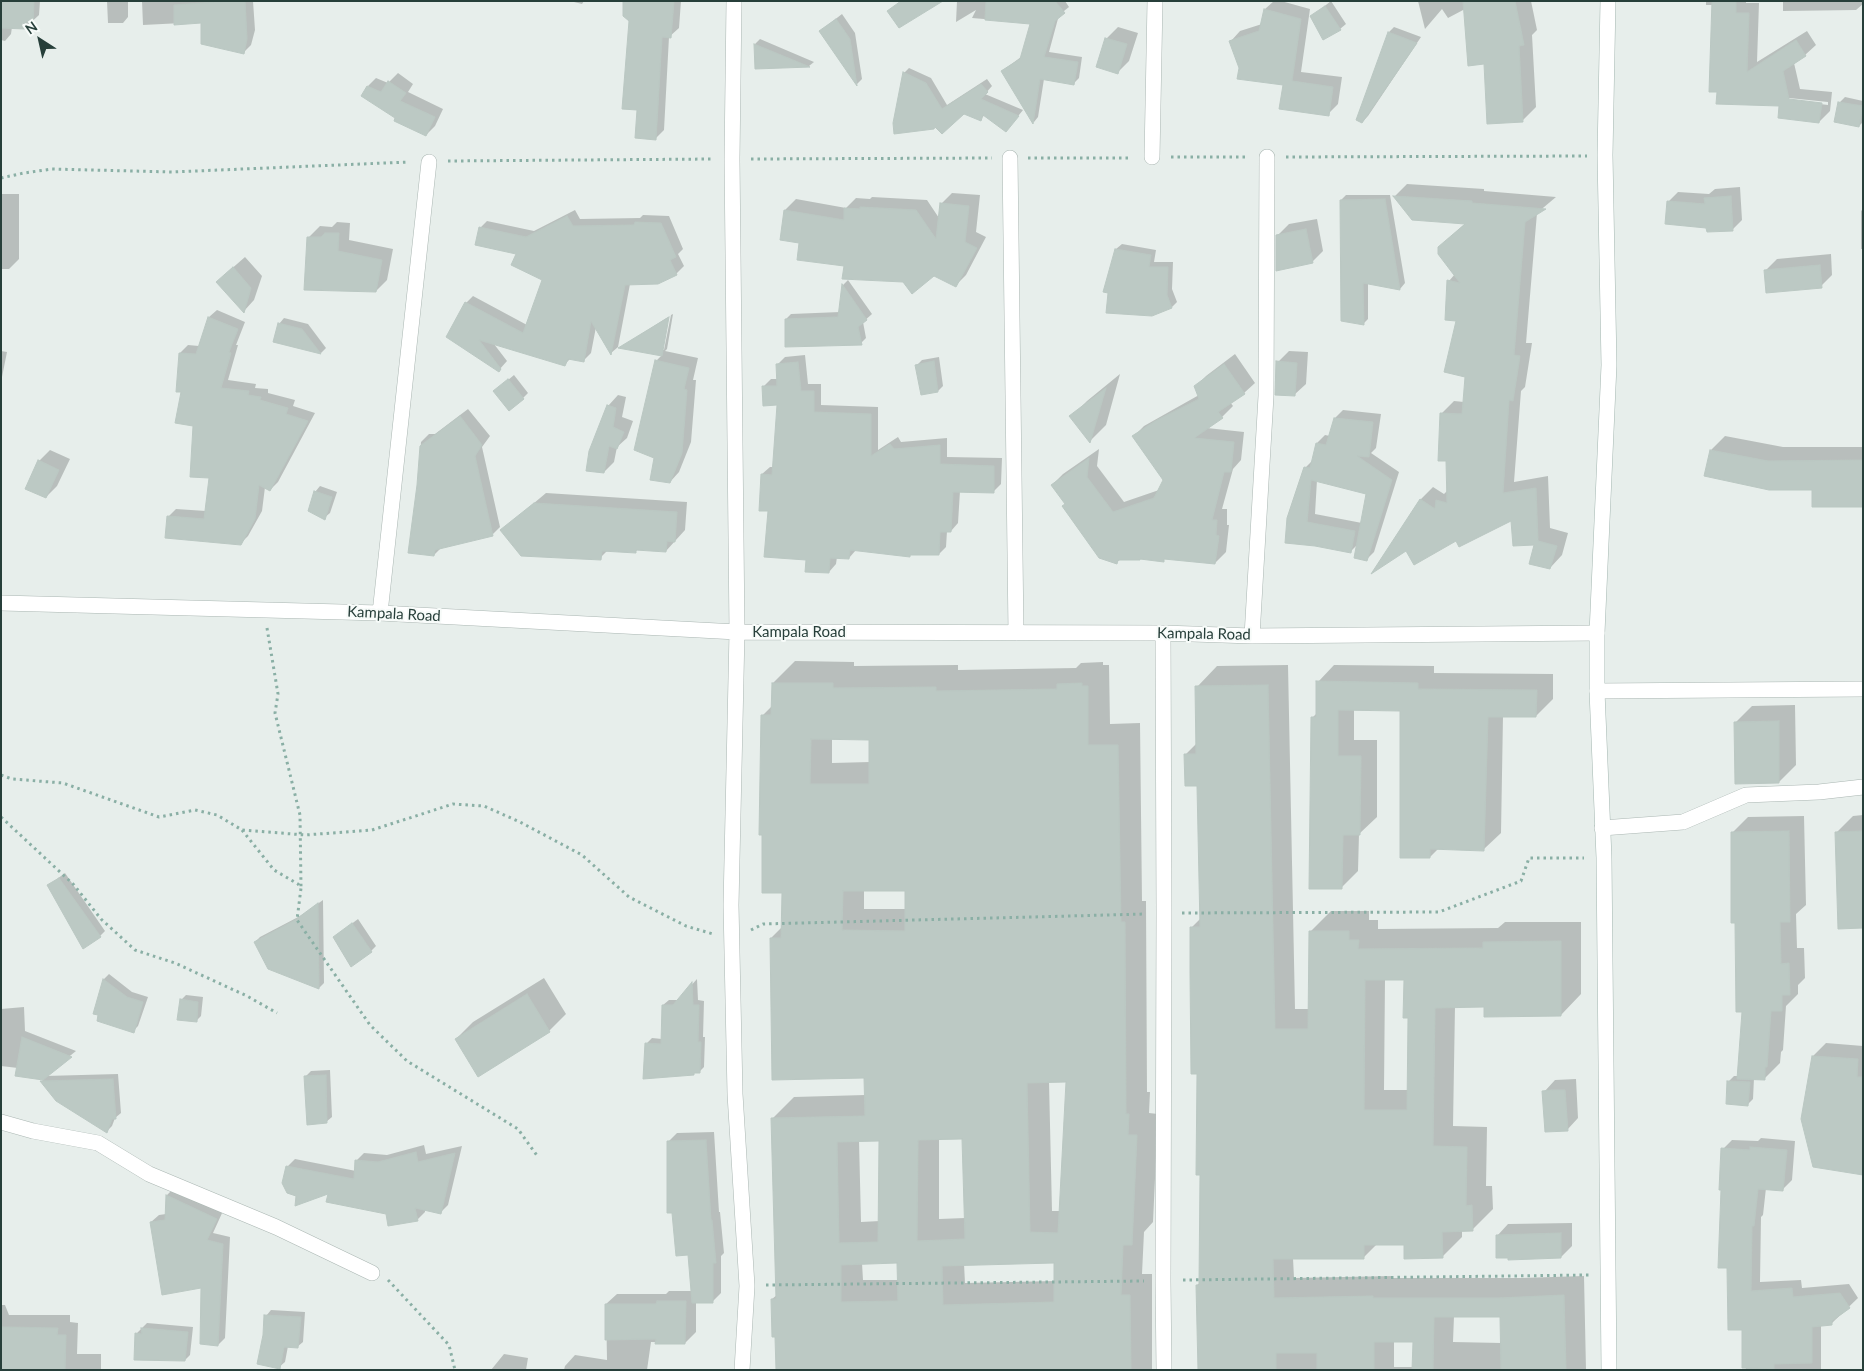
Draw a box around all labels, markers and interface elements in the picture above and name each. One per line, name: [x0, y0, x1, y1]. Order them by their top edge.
north arrow: [15, 15, 65, 65]
text: N: [22, 17, 40, 37]
street label: Kampala Road: [347, 603, 441, 625]
street label: Kampala Road: [752, 623, 846, 641]
street label: Kampala Road: [1157, 624, 1251, 644]

